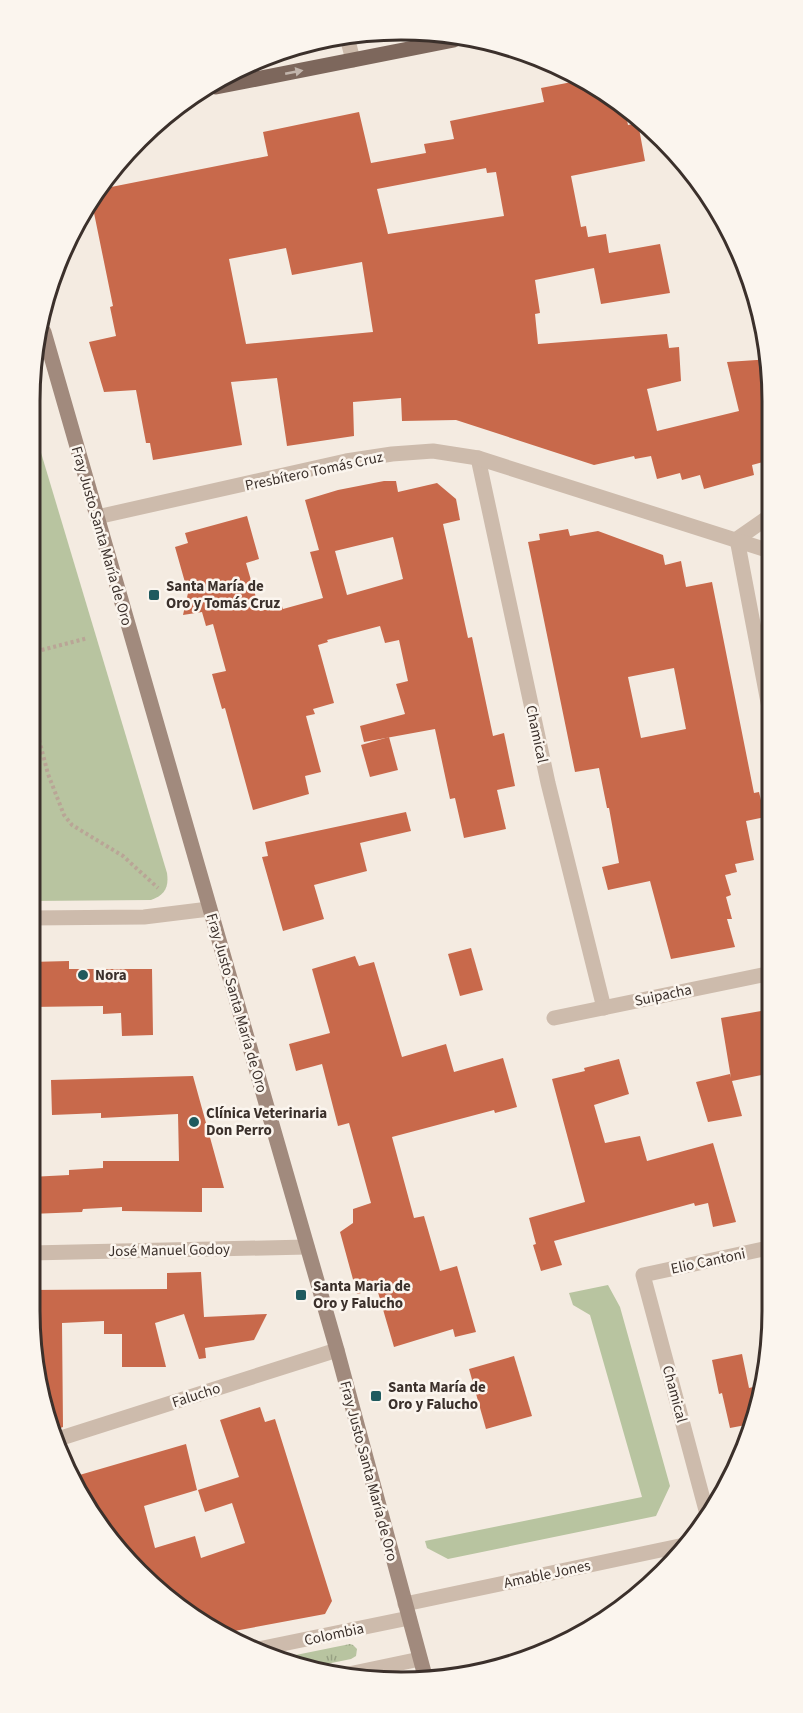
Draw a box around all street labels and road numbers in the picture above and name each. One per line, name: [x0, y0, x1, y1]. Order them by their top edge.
street label: Fray Justo Santa María de Oro: [66, 444, 137, 628]
street label: Presbítero Tomás Cruz: [243, 447, 385, 496]
street label: Chamical: [520, 703, 553, 765]
street label: Fray Justo Santa María de Oro: [201, 911, 272, 1095]
street label: Suipacha: [633, 979, 694, 1012]
street label: José Manuel Godoy: [108, 1239, 230, 1262]
street label: Elio Cantoni: [669, 1243, 747, 1280]
street label: Chamical: [657, 1363, 692, 1425]
street label: Falucho: [169, 1378, 223, 1413]
street label: Fray Justo Santa María de Oro: [334, 1379, 403, 1564]
street label: Amable Jones: [502, 1555, 592, 1594]
street label: Colombia: [302, 1618, 366, 1651]

